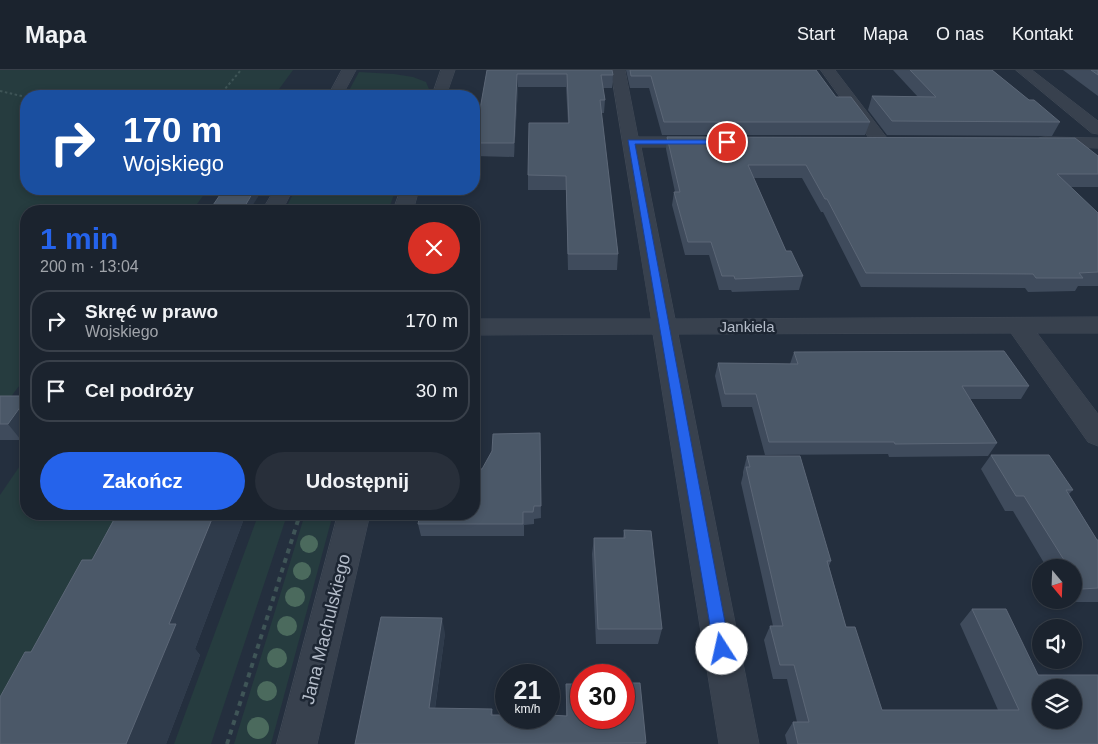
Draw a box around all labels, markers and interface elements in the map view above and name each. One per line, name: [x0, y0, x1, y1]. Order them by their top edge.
text: Mapa: [25, 21, 86, 48]
text: Start: [797, 24, 835, 44]
text: Mapa: [863, 24, 908, 44]
text: O nas: [936, 24, 984, 44]
text: Kontakt: [1012, 24, 1073, 44]
icon: right: [40, 110, 105, 175]
text: 170 m: [123, 110, 222, 149]
pin: [706, 121, 748, 163]
icon: arrive: [713, 128, 741, 156]
text: Wojskiego: [123, 151, 224, 176]
text: 1 min: [40, 222, 118, 255]
button: close: [408, 222, 460, 274]
text: 200 m · 13:04: [40, 258, 139, 275]
text: Skręć w prawo: [85, 301, 218, 322]
icon: right: [42, 307, 70, 335]
text: 170 m: [405, 310, 458, 331]
street label: Jankiela: [719, 318, 775, 335]
text: Wojskiego: [85, 323, 159, 340]
icon: arrive: [42, 377, 70, 405]
text: Cel podróży: [85, 380, 194, 401]
text: 30 m: [416, 380, 458, 401]
button: Zakończ: [40, 452, 245, 510]
button: Udostępnij: [255, 452, 460, 510]
street label: Jana Machulskiego: [298, 552, 354, 706]
north arrow: [1032, 559, 1082, 609]
map controls: [1032, 559, 1082, 729]
button: sound: [1032, 619, 1082, 669]
position arrow: [695, 622, 747, 674]
speed limit sign: 30: [570, 664, 635, 729]
text: 21: [514, 676, 541, 704]
button: layers: [1032, 679, 1082, 729]
text: km/h: [514, 702, 541, 716]

